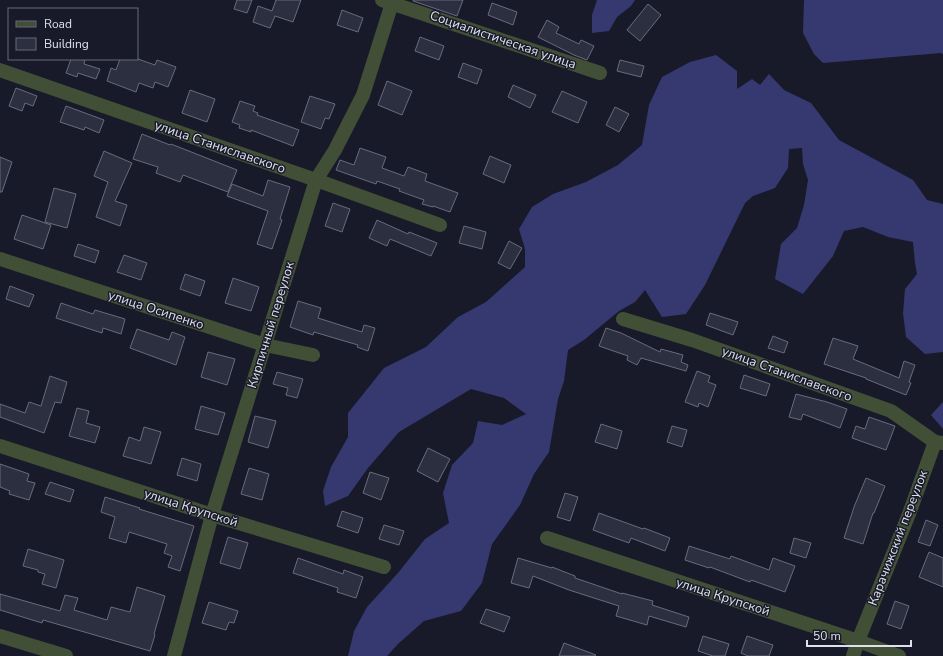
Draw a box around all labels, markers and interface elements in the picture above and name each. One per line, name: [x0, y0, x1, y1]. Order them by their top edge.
street label: Социалистическая улица: [427, 6, 579, 74]
legend: [8, 8, 138, 60]
text: Road: [44, 16, 72, 32]
text: Building: [44, 36, 89, 52]
street label: улица Станиславского: [152, 116, 288, 178]
street label: Кирпичный переулок: [243, 259, 299, 390]
street label: улица Осипенко: [106, 286, 206, 334]
street label: улица Станиславского: [719, 342, 855, 406]
street label: Карачижский переулок: [864, 467, 932, 608]
street label: улица Крупской: [142, 484, 240, 532]
street label: улица Крупской: [674, 573, 772, 621]
scale bar: [807, 622, 911, 648]
text: 50 m: [813, 628, 841, 644]

